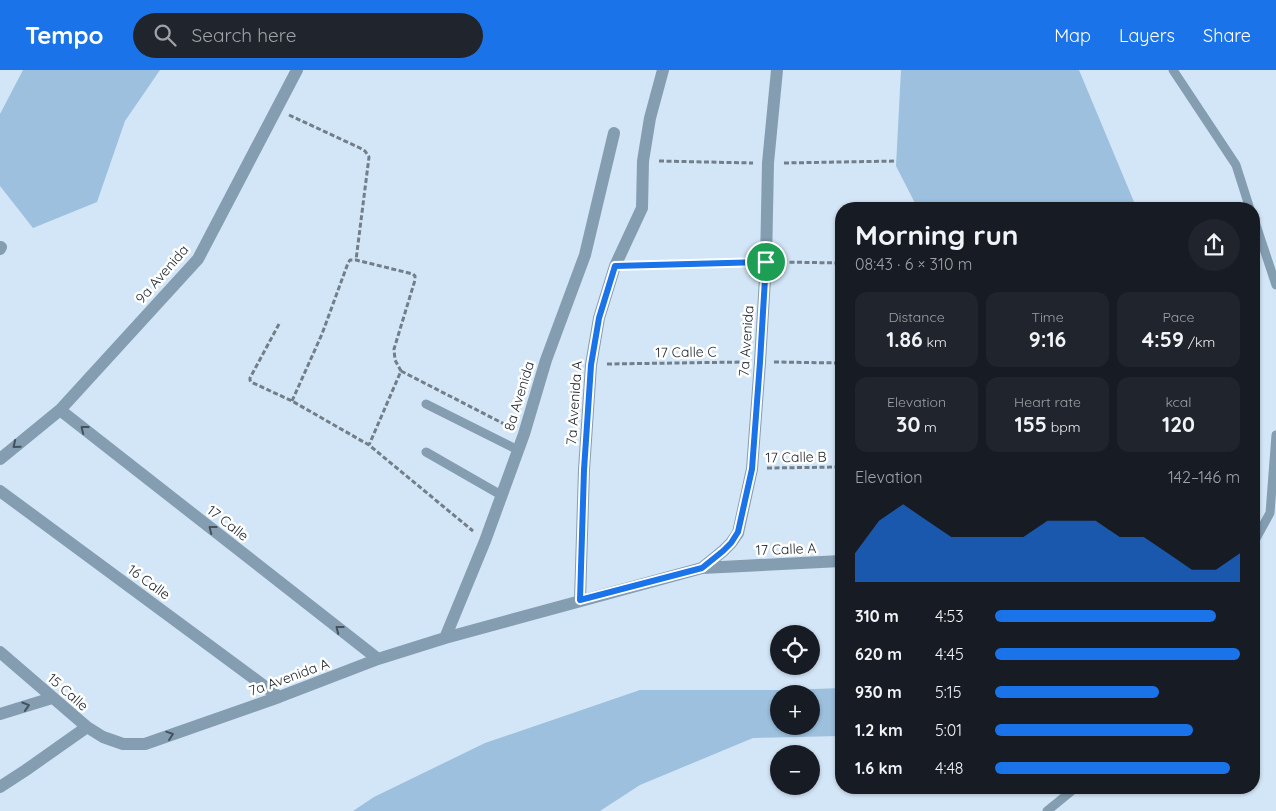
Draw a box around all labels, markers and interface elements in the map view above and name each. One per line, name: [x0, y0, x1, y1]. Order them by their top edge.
search box: [133, 13, 483, 58]
text: Tempo: [25, 20, 103, 50]
icon: search: [151, 21, 179, 49]
text: Search here: [191, 23, 296, 47]
text: Map: [1054, 24, 1091, 47]
text: Layers: [1119, 24, 1175, 47]
text: Share: [1203, 24, 1251, 47]
text: Morning run: [855, 217, 1019, 252]
button: share: [1188, 219, 1240, 271]
street label: 9a Avenida: [132, 241, 192, 307]
pin: [745, 241, 787, 283]
icon: arrive: [752, 248, 780, 276]
text: 08:43 · 6 × 310 m: [855, 254, 972, 274]
street label: 7a Avenida: [735, 305, 757, 377]
text: Distance: [888, 308, 945, 326]
text: Time: [1031, 308, 1064, 326]
text: Pace: [1163, 308, 1194, 326]
text: 1.86: [886, 326, 923, 352]
text: 9:16: [1029, 326, 1066, 352]
text: 4:59: [1142, 326, 1184, 352]
text: km: [923, 333, 947, 351]
text: /km: [1184, 333, 1215, 351]
street label: 17 Calle C: [655, 342, 717, 362]
street label: 8a Avenida: [500, 359, 538, 433]
street label: 7a Avenida A: [562, 360, 586, 446]
text: Elevation: [887, 393, 946, 411]
text: Heart rate: [1014, 393, 1081, 411]
text: kcal: [1165, 393, 1192, 411]
text: 30: [896, 411, 920, 437]
text: 155: [1015, 411, 1047, 437]
text: 120: [1162, 411, 1195, 437]
text: m: [920, 418, 937, 436]
text: bpm: [1047, 418, 1080, 436]
one-way arrow: [81, 426, 90, 434]
one-way arrow: [13, 440, 22, 449]
street label: 17 Calle B: [765, 447, 827, 467]
text: Elevation: [855, 467, 922, 487]
text: 142–146 m: [1168, 467, 1240, 487]
street label: 17 Calle: [204, 501, 253, 545]
one-way arrow: [208, 526, 218, 535]
street label: 17 Calle A: [755, 539, 817, 559]
street label: 16 Calle: [124, 561, 174, 604]
text: 310 m: [855, 606, 899, 626]
text: 4:53: [935, 606, 964, 626]
map controls: [770, 625, 820, 795]
button: locate: [770, 625, 820, 675]
one-way arrow: [336, 626, 345, 635]
text: 620 m: [855, 644, 902, 664]
text: 4:45: [935, 644, 964, 664]
street label: 7a Avenida A: [246, 654, 332, 700]
street label: 15 Calle: [44, 669, 92, 715]
text: 930 m: [855, 682, 902, 702]
text: 5:15: [935, 682, 961, 702]
button: +: [770, 685, 820, 735]
one-way arrow: [21, 701, 29, 711]
text: 1.2 km: [855, 720, 903, 740]
text: 5:01: [935, 720, 962, 740]
one-way arrow: [166, 731, 174, 741]
button: −: [770, 745, 820, 795]
text: 1.6 km: [855, 758, 902, 778]
text: 4:48: [935, 758, 964, 778]

